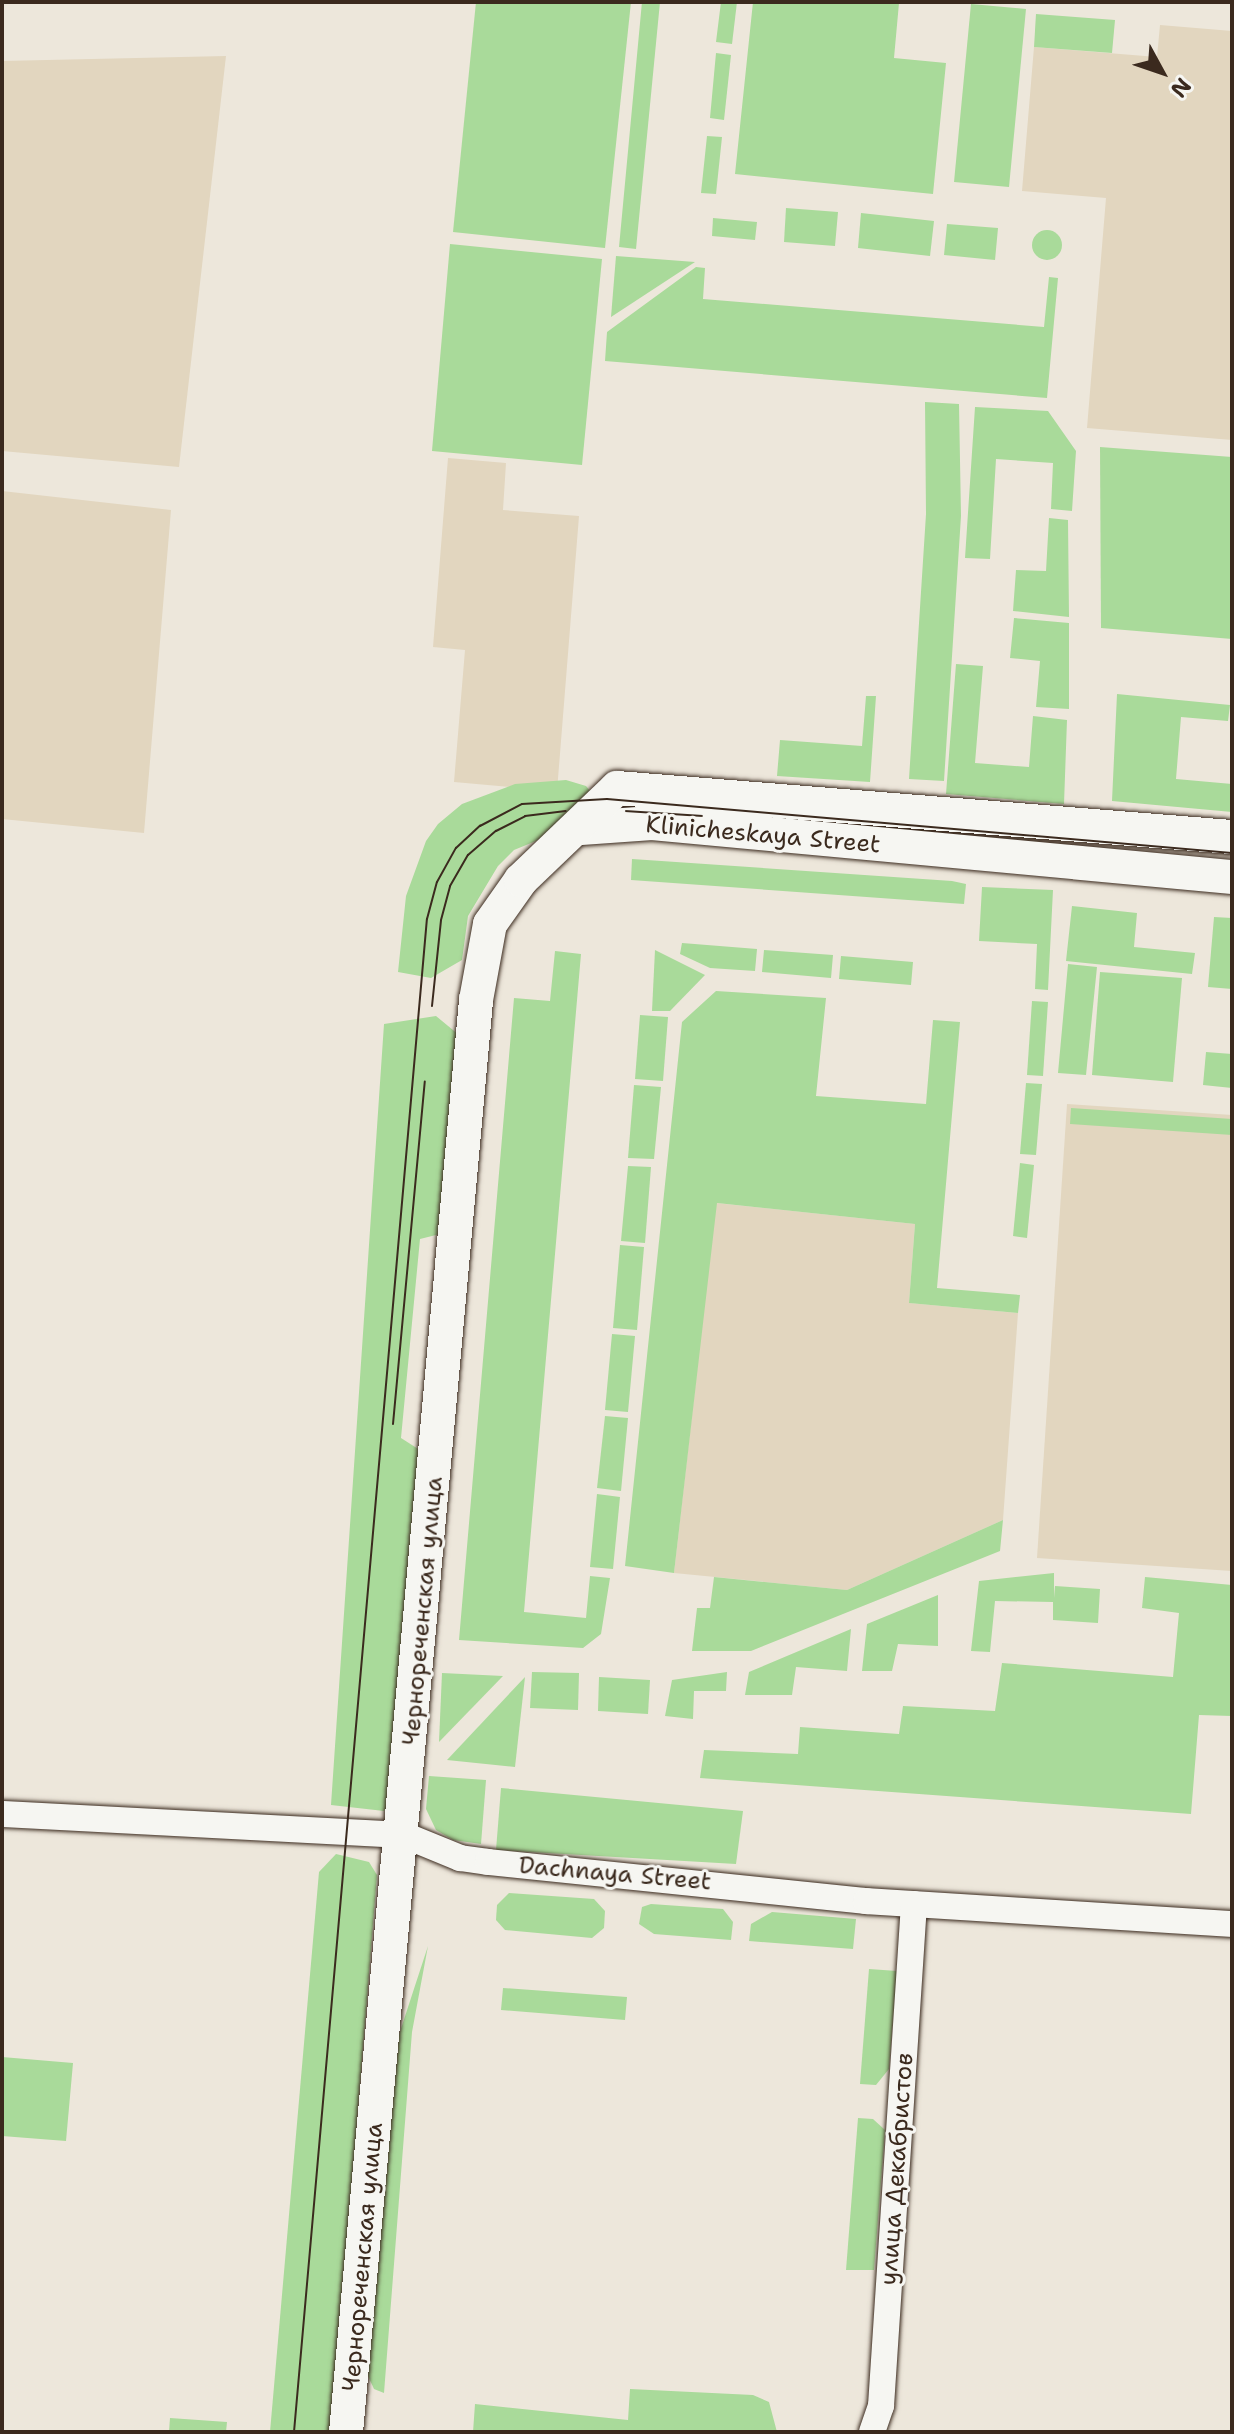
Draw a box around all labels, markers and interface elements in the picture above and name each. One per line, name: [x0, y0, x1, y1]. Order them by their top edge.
north arrow: [1122, 32, 1202, 112]
text: N: [1164, 72, 1197, 104]
street label: Klinicheskaya Street: [644, 810, 882, 860]
street label: Чернореченская улица: [397, 1475, 449, 1747]
street label: Dachnaya Street: [518, 1851, 712, 1897]
street label: улица Декабристов: [875, 2052, 919, 2286]
street label: Чернореченская улица: [337, 2121, 389, 2393]

